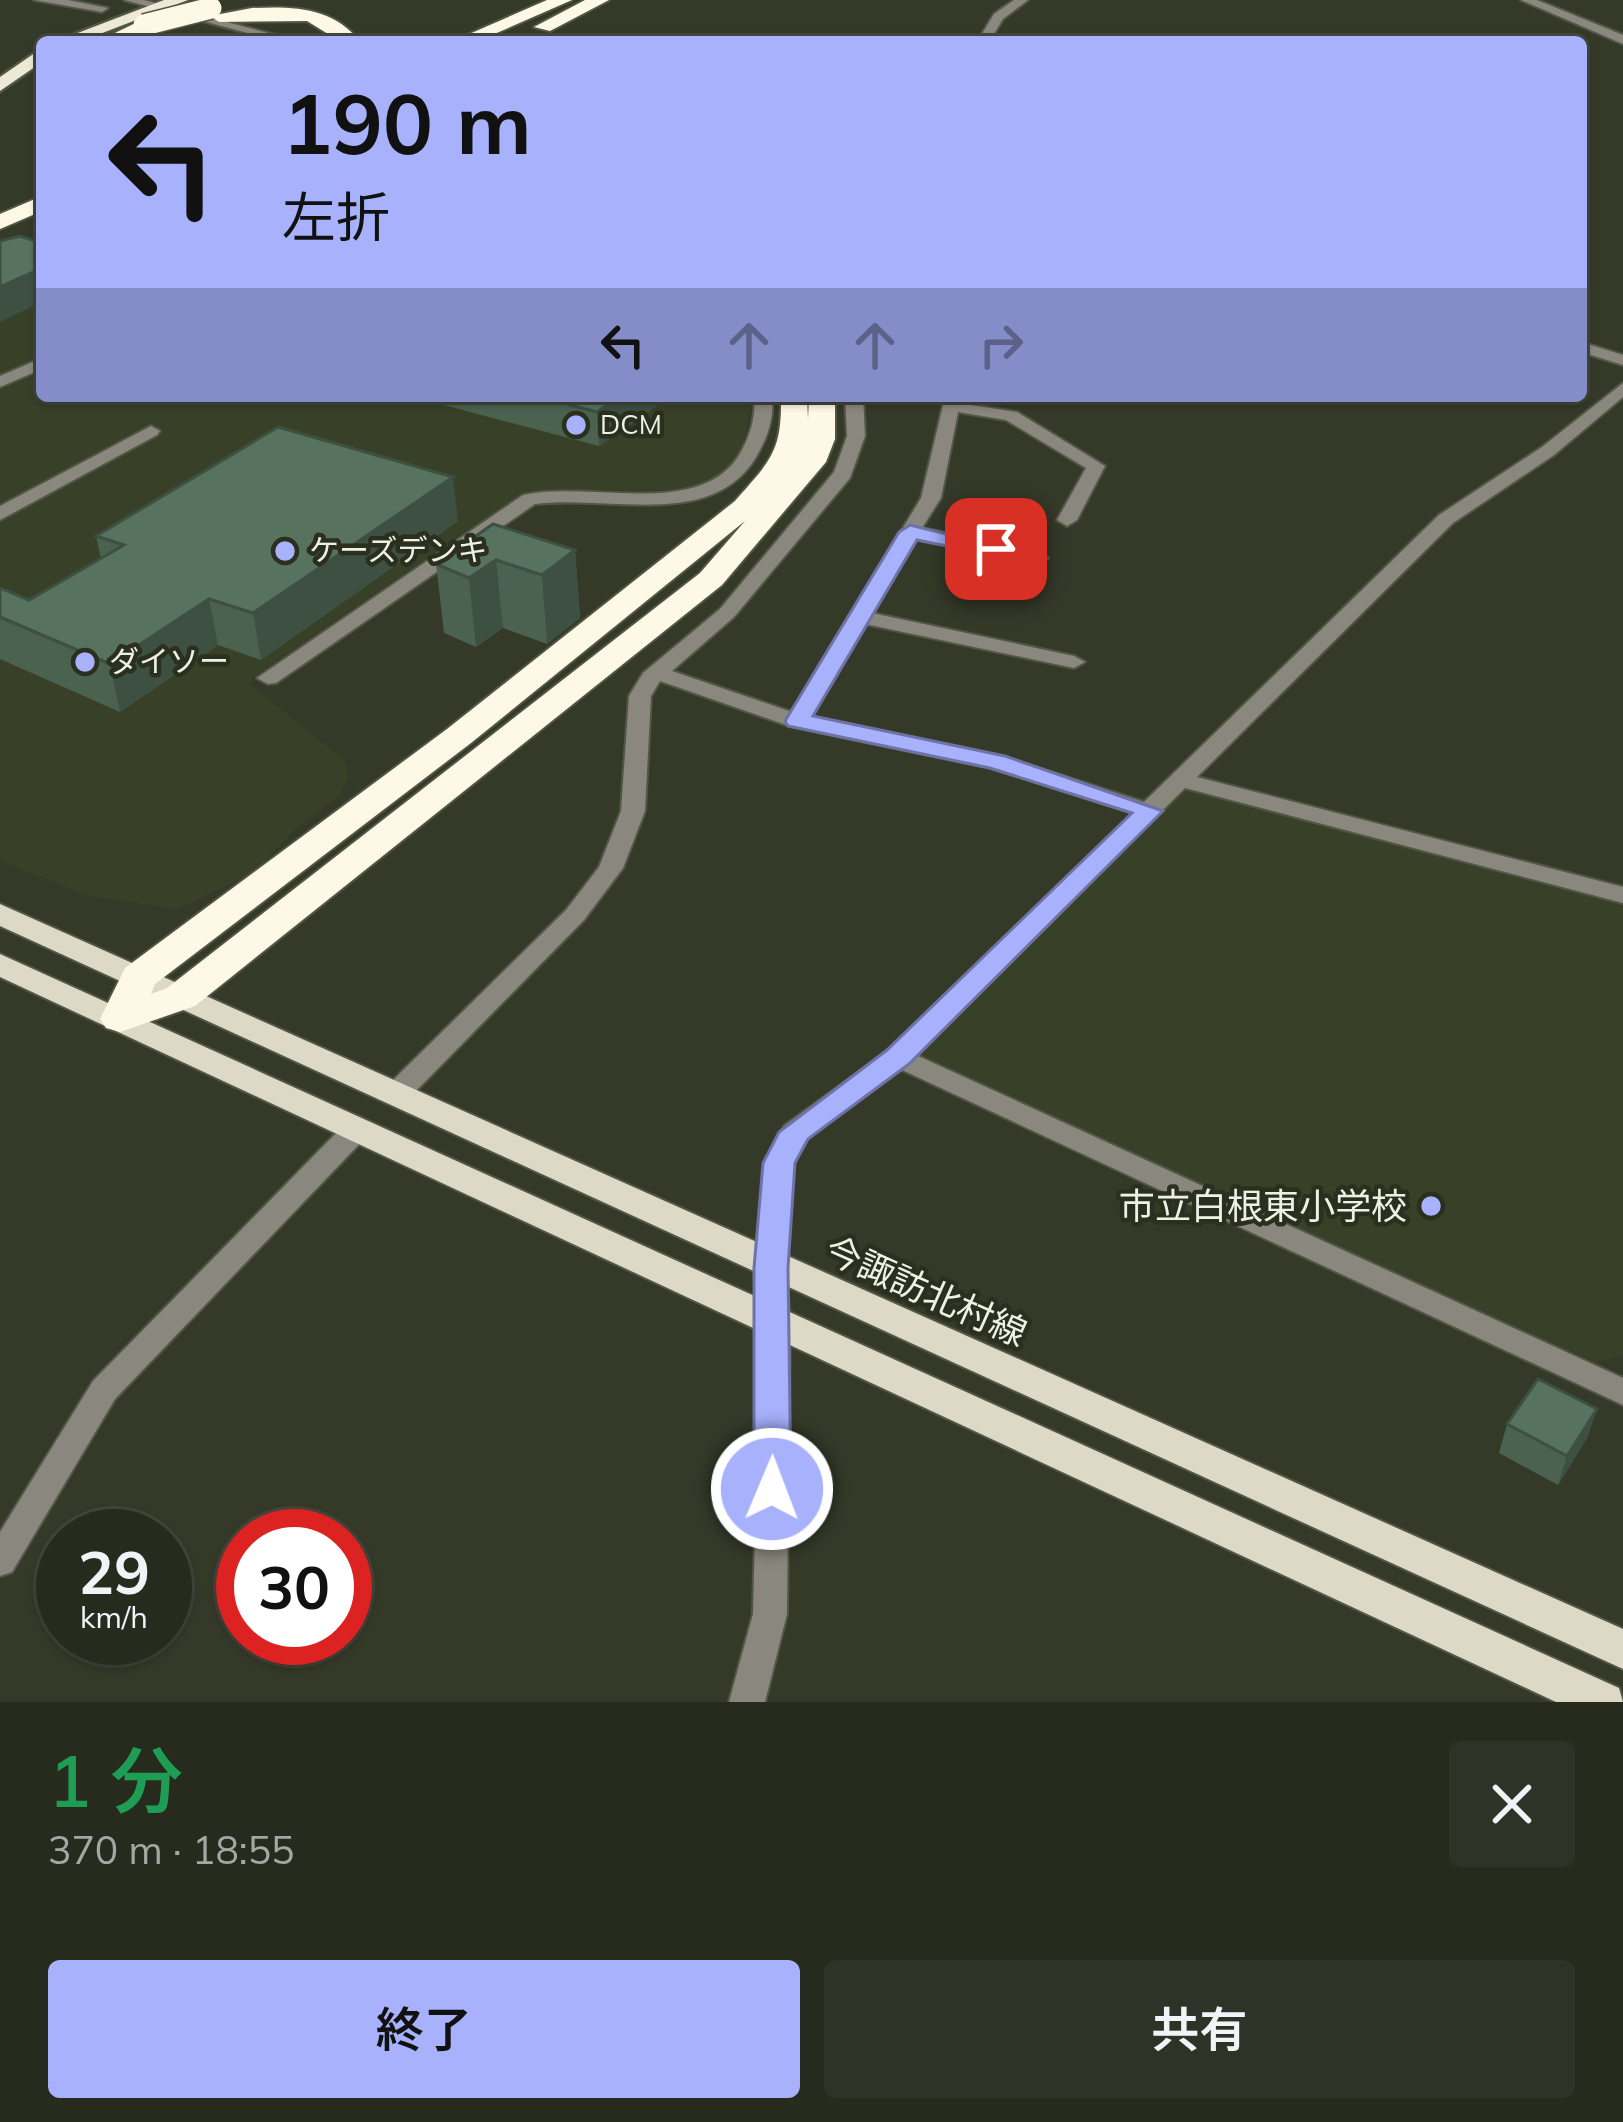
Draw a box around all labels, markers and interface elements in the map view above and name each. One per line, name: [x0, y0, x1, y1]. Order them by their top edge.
text: 190 m: [282, 70, 532, 175]
icon: left: [84, 84, 240, 240]
text: 左折: [282, 183, 390, 251]
icon: left: [590, 312, 656, 378]
icon: ahead: [716, 312, 782, 378]
icon: ahead: [842, 312, 908, 378]
icon: right: [968, 312, 1034, 378]
place label: DCM: [600, 407, 662, 441]
marker: DCM: [563, 412, 589, 438]
pin: [945, 498, 1047, 600]
icon: arrive: [963, 516, 1029, 582]
place label: ケーズデンキ: [309, 531, 488, 569]
marker: ケーズデンキ: [272, 538, 298, 564]
place label: ダイソー: [109, 642, 229, 680]
marker: ダイソー: [72, 649, 98, 675]
place label: 市立白根東小学校: [1119, 1183, 1407, 1228]
marker: 市立白根東小学校: [1418, 1193, 1444, 1219]
street label: 今諏訪北村線: [818, 1226, 1034, 1355]
position arrow: [709, 1426, 835, 1552]
speed limit sign: 30: [216, 1509, 372, 1665]
text: 29: [78, 1534, 150, 1609]
text: km/h: [80, 1598, 148, 1636]
text: 1 分: [48, 1735, 182, 1825]
button: close: [1449, 1741, 1575, 1867]
text: 370 m · 18:55: [48, 1825, 294, 1874]
button: 終了: [48, 1960, 800, 2098]
button: 共有: [824, 1960, 1575, 2098]

